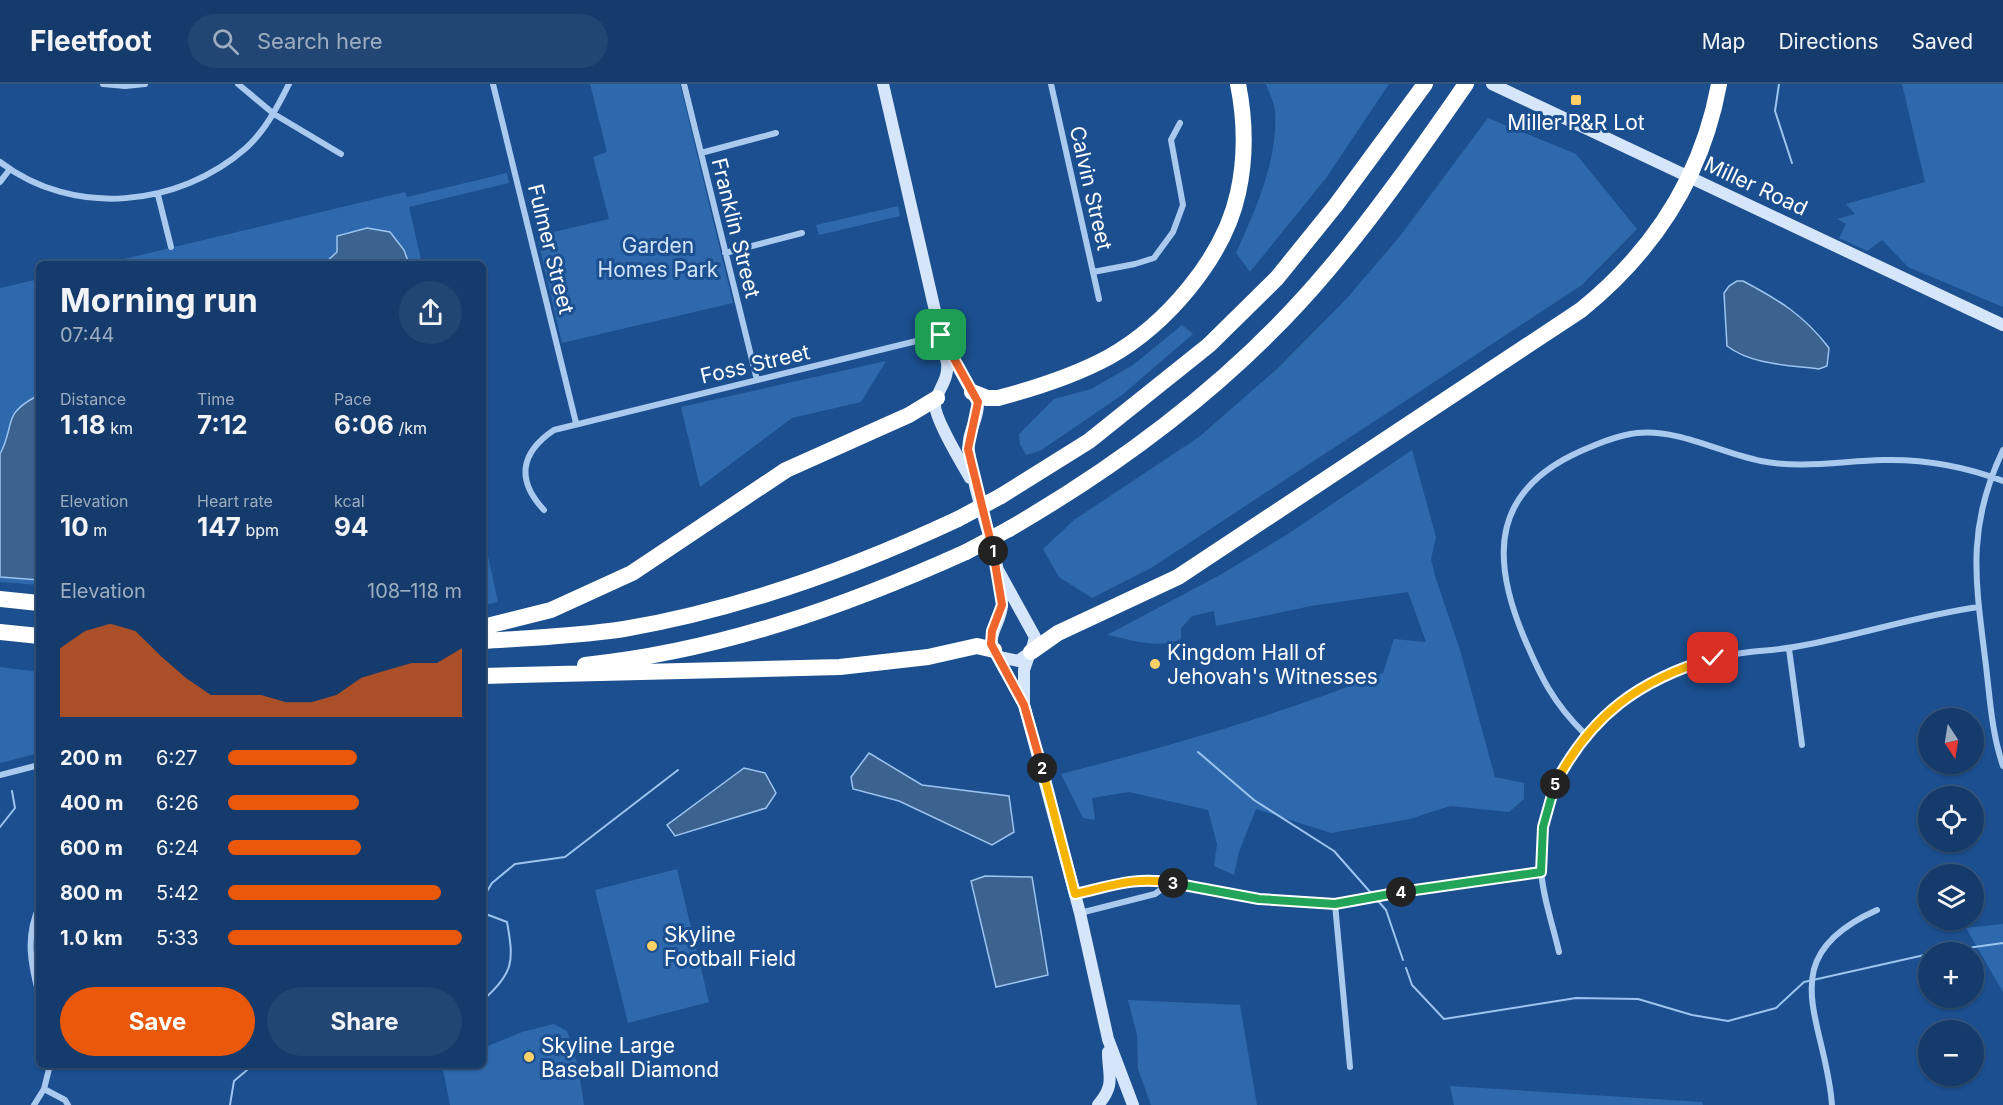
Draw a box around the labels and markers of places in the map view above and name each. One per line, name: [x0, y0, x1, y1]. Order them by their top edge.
marker: Miller P&R Lot: [1569, 93, 1583, 107]
place label: Miller P&R Lot: [1507, 110, 1645, 135]
pin: [915, 309, 966, 360]
pin: 1: [978, 536, 1008, 566]
pin: [1687, 632, 1738, 683]
place label: Kingdom Hall of Jehovah's Witnesses: [1167, 640, 1378, 689]
marker: Kingdom Hall of Jehovah's Witnesses: [1148, 657, 1162, 671]
pin: 2: [1027, 753, 1057, 783]
pin: 5: [1540, 769, 1570, 799]
pin: 3: [1158, 868, 1188, 898]
pin: 4: [1386, 877, 1416, 907]
place label: Skyline Football Field: [664, 922, 796, 971]
marker: Skyline Football Field: [645, 939, 659, 953]
place label: Skyline Large Baseball Diamond: [541, 1033, 719, 1082]
marker: Skyline Large Baseball Diamond: [522, 1050, 536, 1064]

